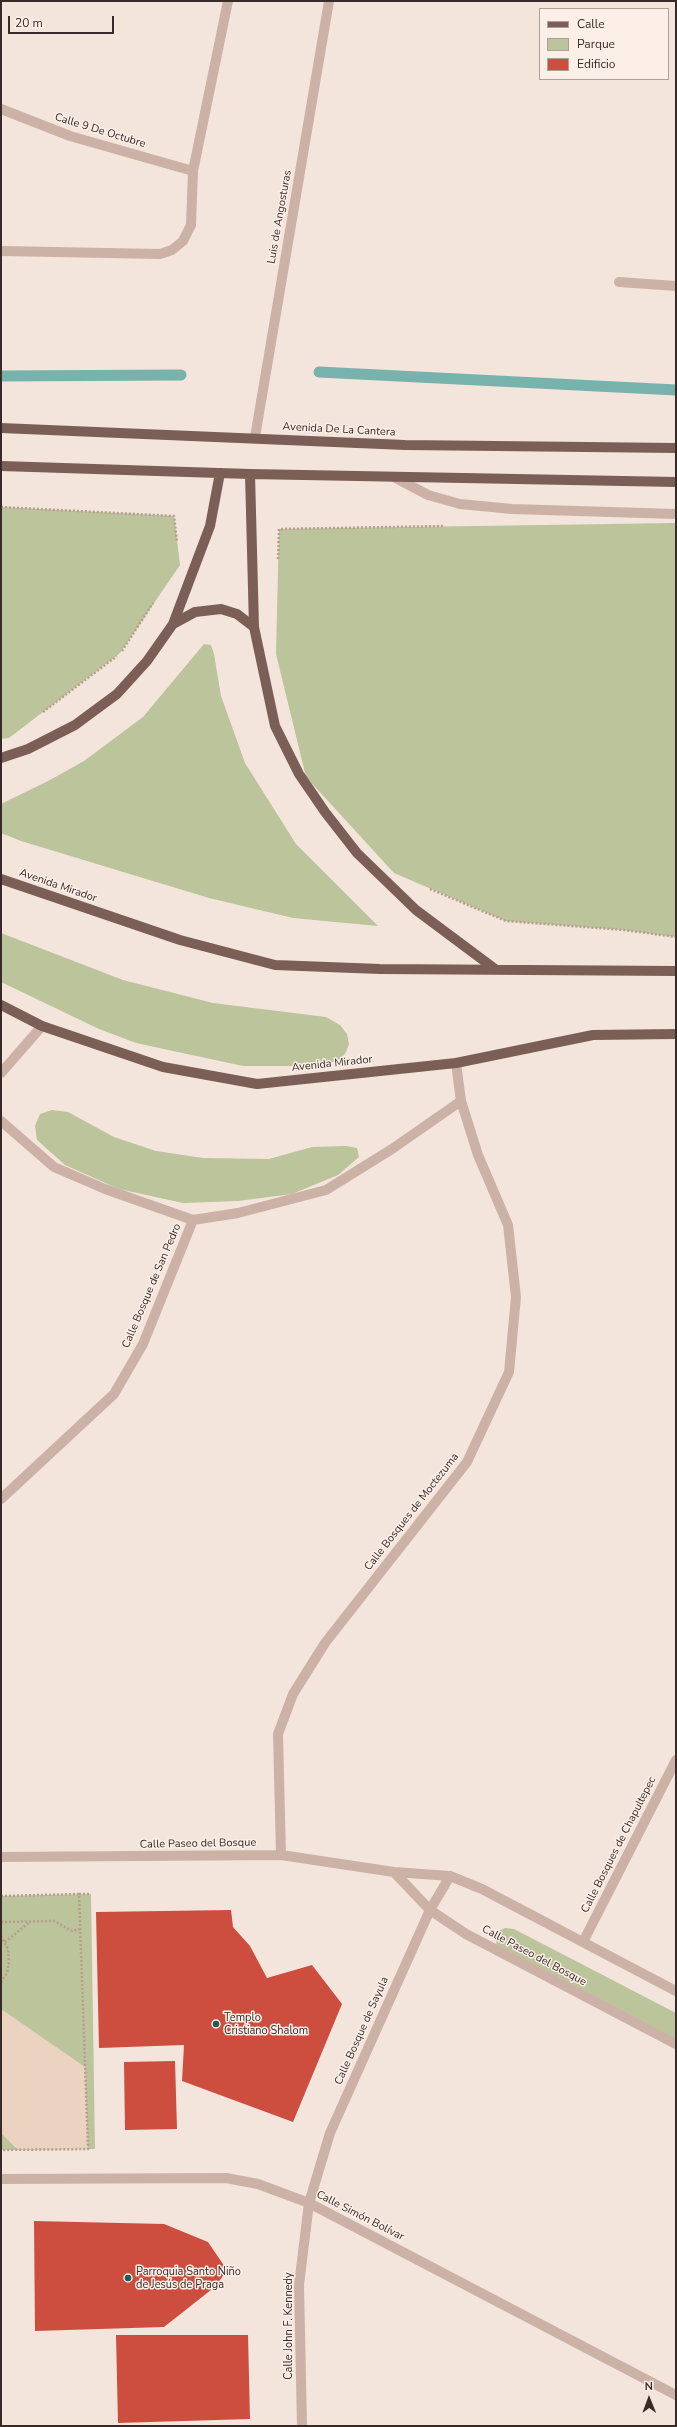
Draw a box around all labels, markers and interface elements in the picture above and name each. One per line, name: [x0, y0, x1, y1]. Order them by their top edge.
scale bar: [10, 8, 116, 34]
legend: [539, 8, 669, 80]
text: 20 m: [15, 15, 43, 31]
text: Calle: [577, 16, 605, 32]
text: Parque: [577, 36, 615, 52]
text: Edificio: [577, 56, 615, 72]
street label: Calle 9 De Octubre: [53, 111, 147, 151]
street label: Luis de Angosturas: [265, 169, 295, 265]
street label: Avenida De La Cantera: [282, 420, 396, 440]
street label: Avenida Mirador: [17, 867, 99, 905]
street label: Avenida Mirador: [291, 1053, 373, 1075]
street label: Calle Bosque de San Pedro: [120, 1222, 184, 1350]
street label: Calle Bosques de Moctezuma: [362, 1451, 462, 1573]
street label: Calle Bosques de Chapultepec: [579, 1775, 659, 1915]
street label: Calle Paseo del Bosque: [140, 1836, 256, 1852]
street label: Calle Paseo del Bosque: [480, 1923, 588, 1989]
street label: Calle Bosque de Sayula: [332, 1975, 392, 2087]
place label: Templo Cristiano Shalom: [224, 2011, 308, 2037]
marker: Templo Cristiano Shalom: [211, 2019, 221, 2029]
street label: Calle Simón Bolívar: [314, 2188, 406, 2244]
place label: Parroquia Santo Niño de Jesús de Praga: [136, 2265, 241, 2291]
street label: Calle John F. Kennedy: [282, 2272, 296, 2380]
marker: Parroquia Santo Niño de Jesús de Praga: [123, 2273, 133, 2283]
north arrow: [629, 2379, 669, 2419]
text: N: [645, 2379, 653, 2394]

